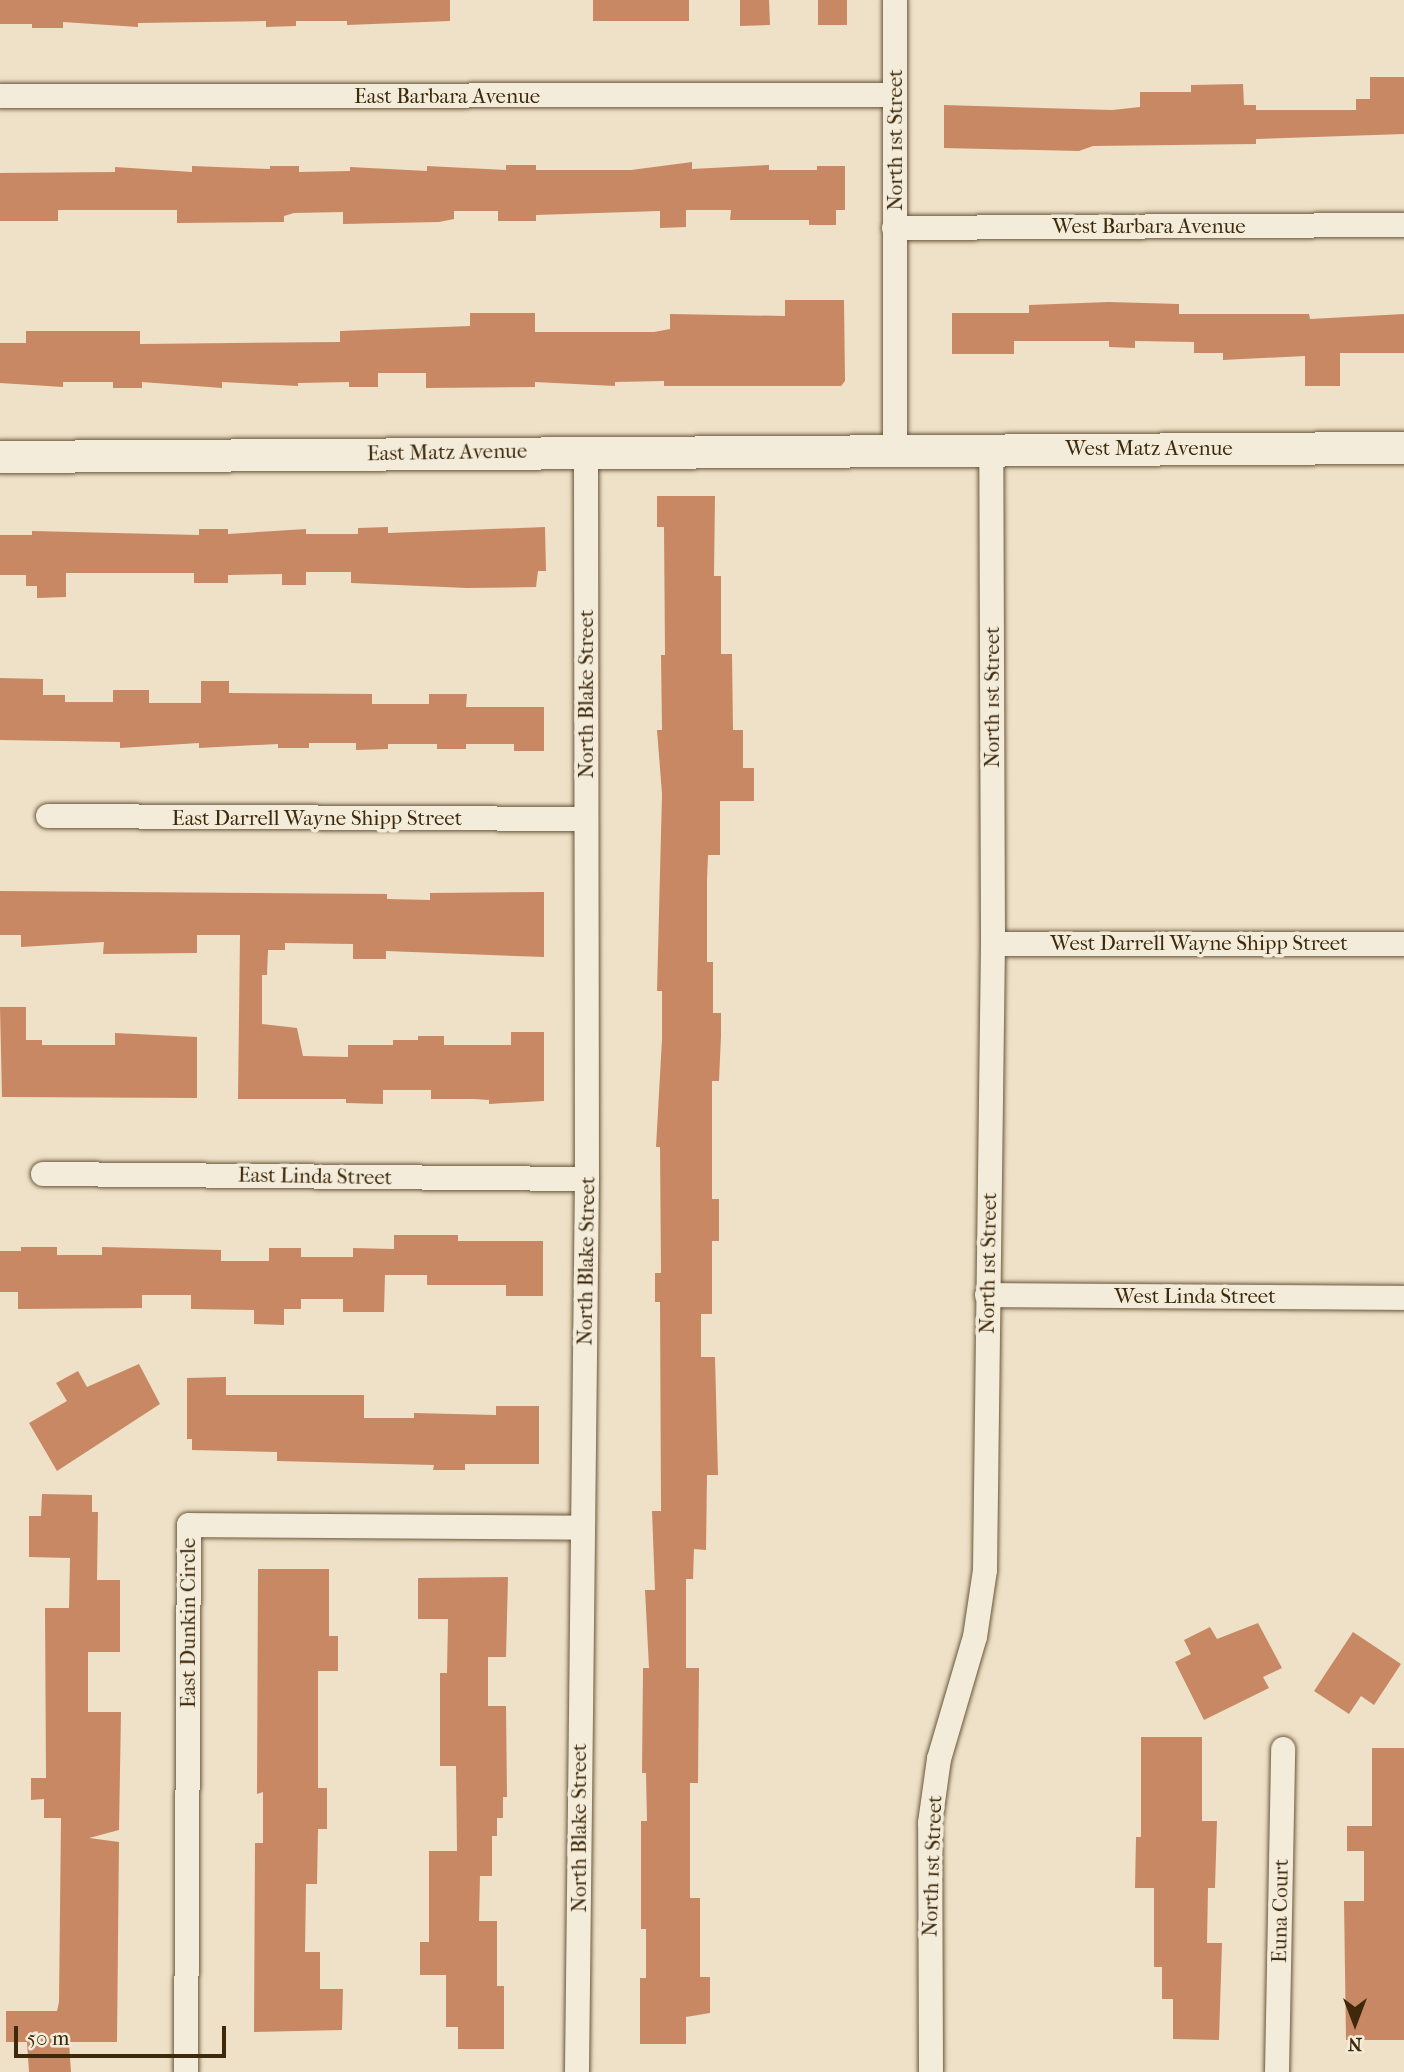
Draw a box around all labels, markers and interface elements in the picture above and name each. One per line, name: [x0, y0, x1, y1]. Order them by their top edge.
street label: North 1st Street: [882, 69, 908, 211]
street label: East Barbara Avenue: [354, 83, 540, 109]
street label: West Barbara Avenue: [1052, 213, 1246, 239]
street label: West Matz Avenue: [1065, 435, 1233, 461]
street label: East Matz Avenue: [367, 438, 527, 466]
street label: North Blake Street: [573, 610, 599, 778]
street label: North 1st Street: [979, 626, 1005, 768]
street label: East Darrell Wayne Shipp Street: [172, 805, 462, 831]
street label: West Darrell Wayne Shipp Street: [1050, 930, 1348, 956]
street label: East Linda Street: [238, 1162, 392, 1190]
street label: North Blake Street: [572, 1176, 600, 1346]
street label: North 1st Street: [974, 1192, 1002, 1334]
street label: West Linda Street: [1114, 1283, 1276, 1309]
street label: East Dunkin Circle: [175, 1538, 201, 1708]
street label: North Blake Street: [566, 1744, 592, 1912]
street label: North 1st Street: [917, 1795, 947, 1937]
street label: Euna Court: [1266, 1859, 1294, 1963]
north arrow: [1320, 1988, 1390, 2058]
scale bar: [18, 2012, 229, 2056]
text: 50 m: [27, 2026, 70, 2050]
text: N: [1348, 2033, 1362, 2055]

